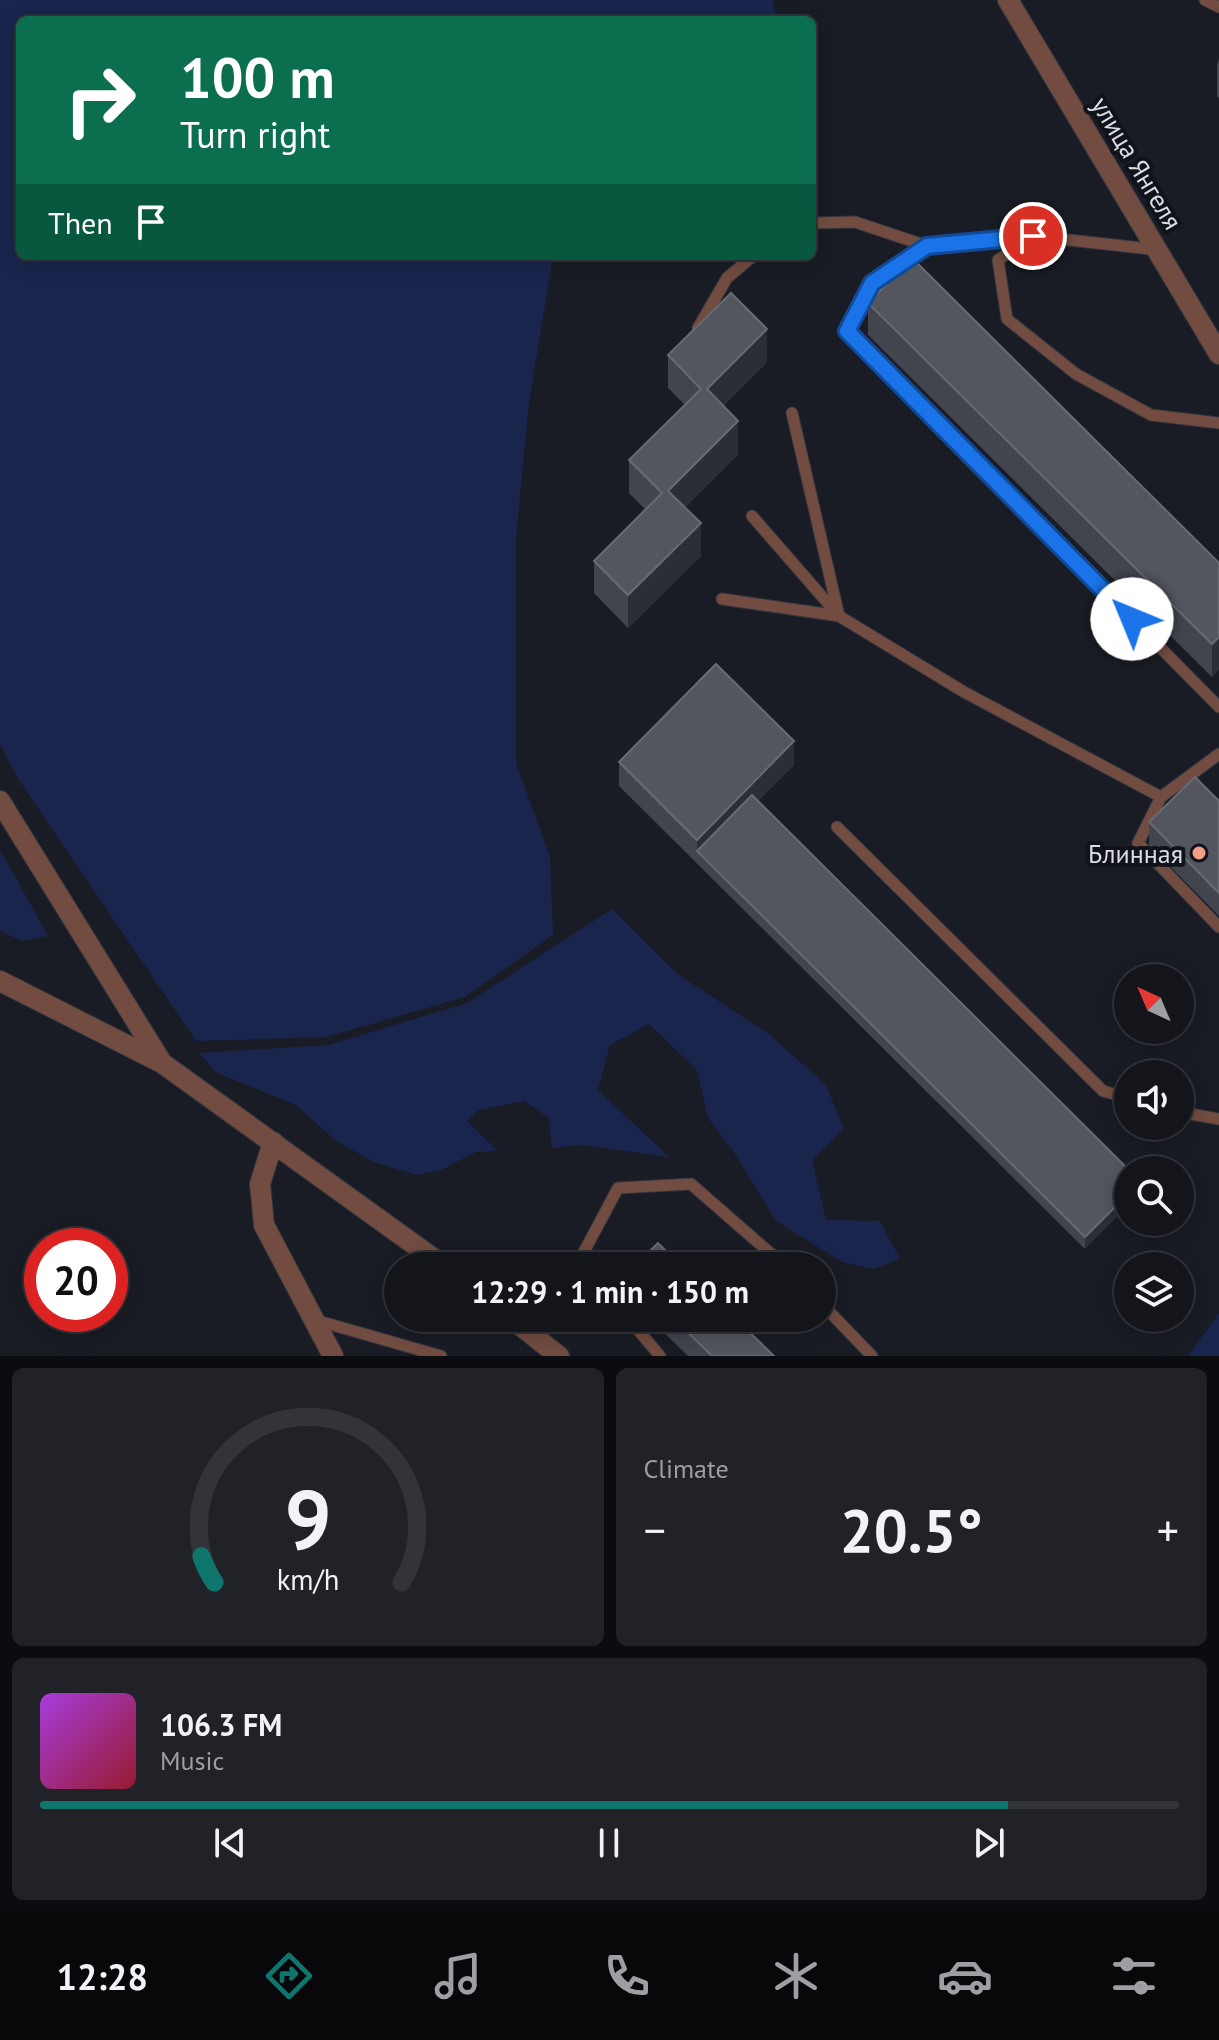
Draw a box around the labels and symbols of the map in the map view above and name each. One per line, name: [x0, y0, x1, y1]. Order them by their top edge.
street label: улица Янгеля: [1084, 91, 1190, 235]
pin: [999, 202, 1067, 270]
position arrow: [1090, 577, 1174, 661]
place label: Блинная: [1088, 837, 1183, 870]
marker: Блинная: [1190, 844, 1208, 862]
north arrow: [1114, 964, 1194, 1044]
speed limit sign: 20: [24, 1228, 128, 1332]

